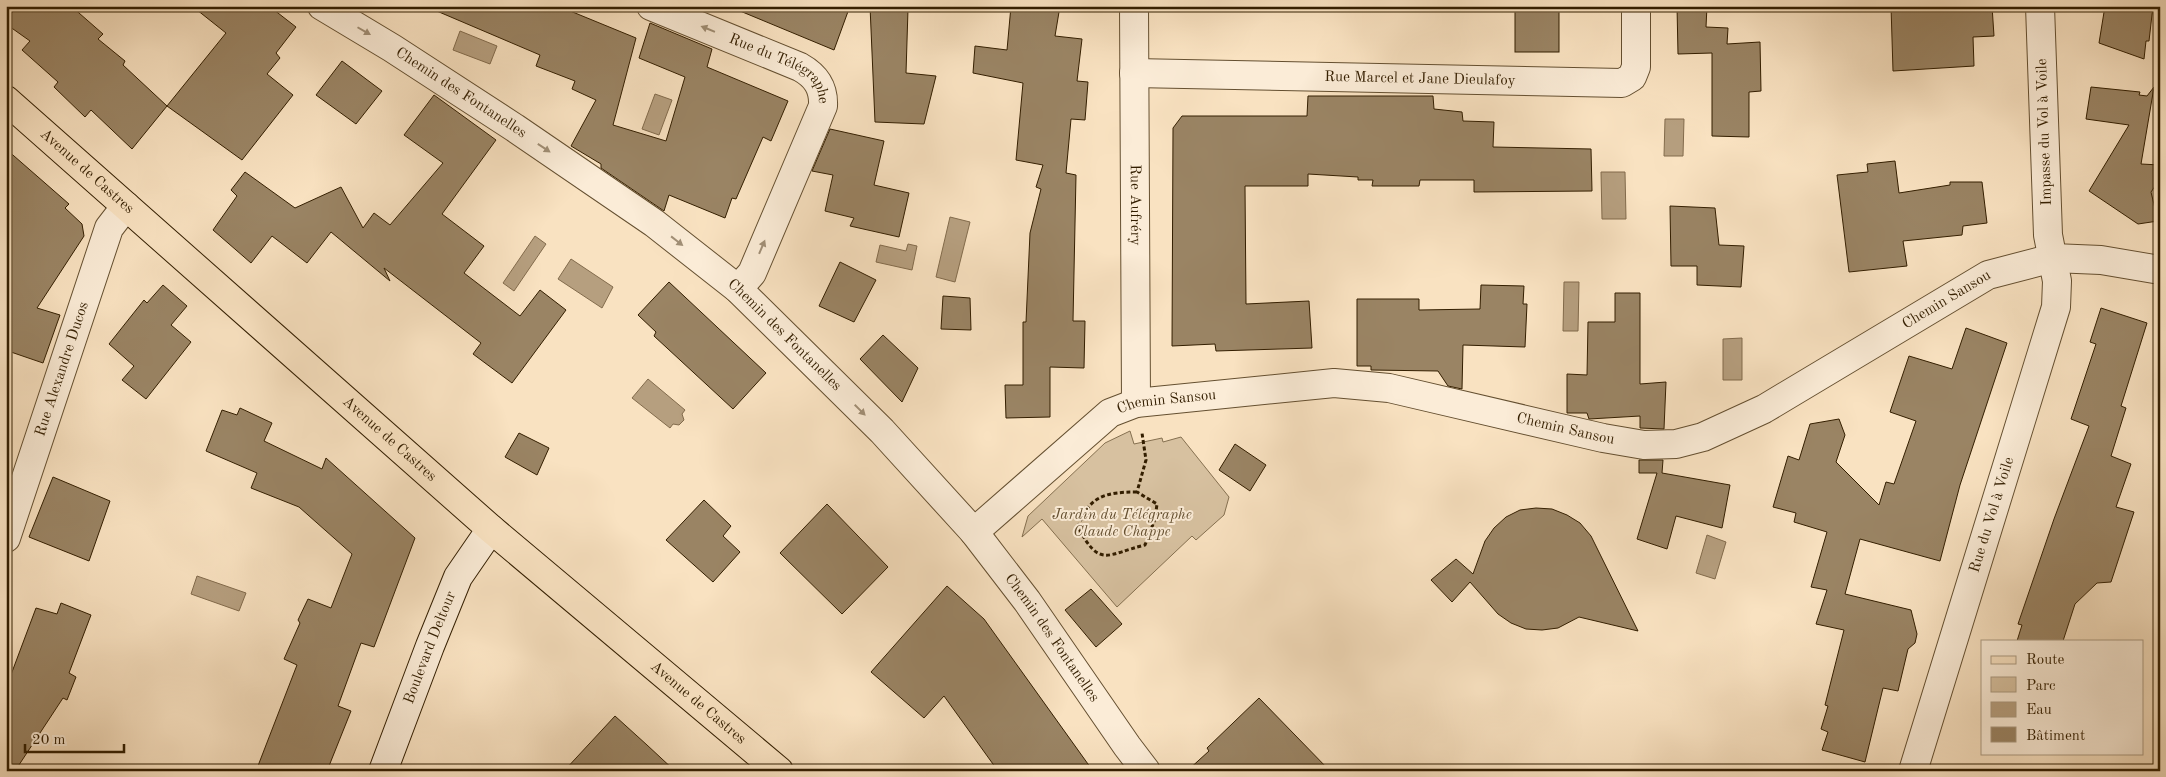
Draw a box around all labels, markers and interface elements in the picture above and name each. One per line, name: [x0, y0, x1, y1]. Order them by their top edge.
one-way arrow: [700, 25, 715, 33]
one-way arrow: [356, 27, 371, 35]
street label: Rue du Télégraphe: [727, 31, 831, 104]
street label: Chemin des Fontanelles: [393, 45, 529, 141]
street label: Impasse du Vol à Voile: [2035, 58, 2055, 206]
street label: Rue Marcel et Jane Dieulafoy: [1324, 69, 1516, 88]
street label: Avenue de Castres: [37, 126, 137, 217]
one-way arrow: [537, 143, 551, 153]
street label: Rue Aufréry: [1127, 164, 1143, 246]
one-way arrow: [670, 236, 683, 247]
one-way arrow: [759, 240, 767, 254]
street label: Chemin Sansou: [1900, 268, 1994, 332]
street label: Chemin des Fontanelles: [725, 276, 844, 394]
street label: Rue Alexandre Ducos: [33, 300, 91, 438]
street label: Chemin Sansou: [1115, 387, 1217, 417]
street label: Avenue de Castres: [340, 394, 439, 484]
one-way arrow: [854, 404, 866, 416]
street label: Chemin Sansou: [1515, 411, 1616, 447]
street label: Rue du Vol à Voile: [1967, 455, 2017, 574]
park label: Jardin du Télégraphe Claude Chappe: [1052, 508, 1192, 540]
street label: Chemin des Fontanelles: [1002, 571, 1102, 705]
street label: Boulevard Deltour: [401, 589, 459, 706]
legend: [1981, 640, 2144, 754]
text: Route: [2026, 653, 2064, 668]
street label: Avenue de Castres: [647, 659, 749, 747]
text: Parc: [2026, 679, 2056, 694]
text: Eau: [2026, 703, 2052, 718]
scale bar: [25, 722, 124, 754]
text: Bâtiment: [2026, 729, 2085, 744]
text: 20 m: [32, 733, 66, 748]

